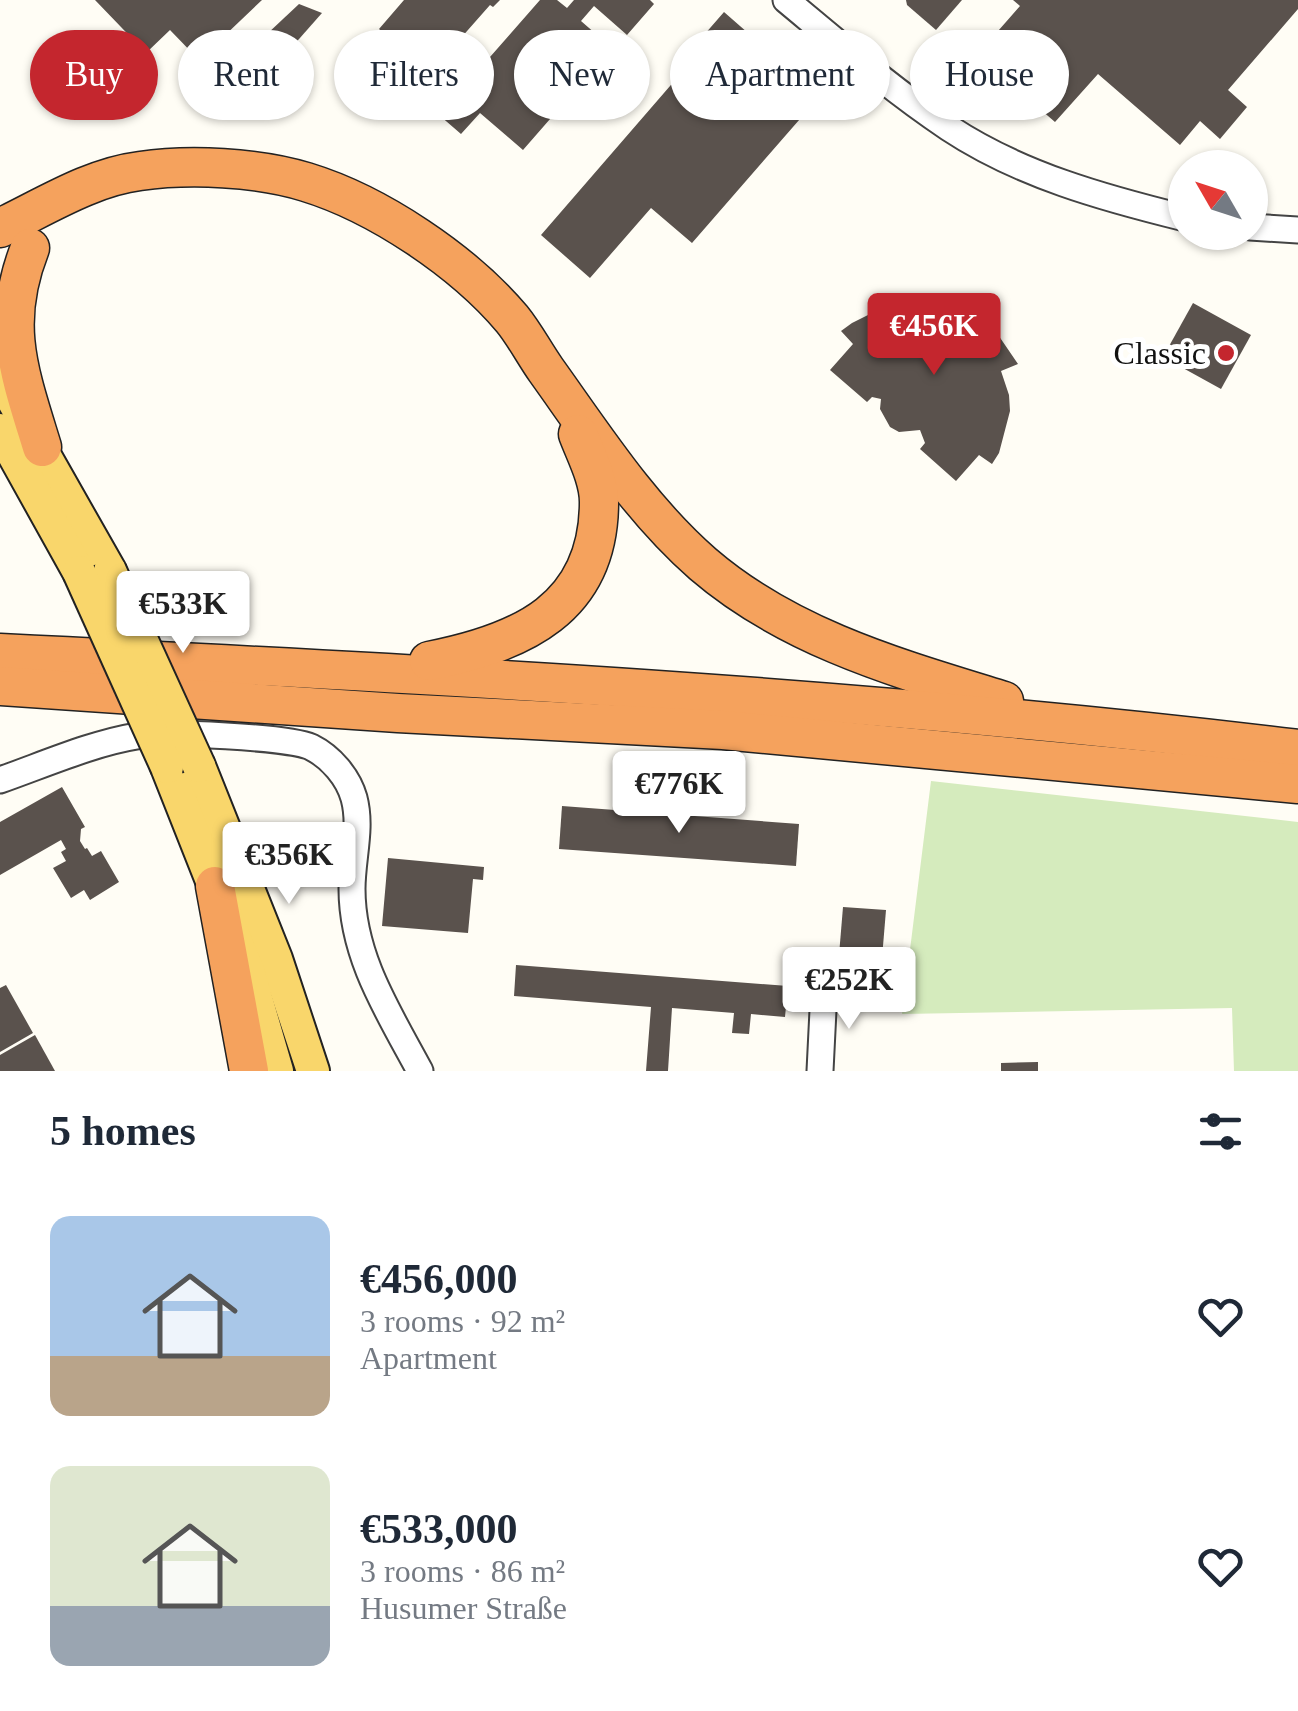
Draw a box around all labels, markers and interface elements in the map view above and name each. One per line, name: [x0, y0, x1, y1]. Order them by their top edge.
chip: Buy: [30, 30, 158, 120]
chip: Rent: [178, 30, 314, 120]
chip: Filters: [334, 30, 494, 120]
chip: New: [514, 30, 650, 120]
chip: Apartment: [670, 30, 890, 120]
chip: House: [910, 30, 1069, 120]
north arrow: [1168, 150, 1268, 250]
map controls: [1168, 150, 1268, 250]
pin: €456K: [864, 293, 1004, 378]
text: €456K: [890, 307, 978, 343]
place label: Classic: [1114, 335, 1206, 371]
marker: Classic: [1215, 342, 1237, 364]
pin: €533K: [113, 571, 253, 656]
text: €533K: [139, 585, 227, 621]
pin: €776K: [609, 751, 749, 836]
text: €776K: [635, 765, 723, 801]
pin: €356K: [219, 822, 359, 907]
text: €356K: [245, 836, 333, 872]
pin: €252K: [779, 947, 919, 1032]
text: €252K: [805, 961, 893, 997]
icon: filters: [1193, 1104, 1248, 1159]
text: 5 homes: [50, 1108, 196, 1154]
icon: home: [130, 1256, 250, 1376]
text: €456,000: [360, 1256, 518, 1302]
icon: heart: [1193, 1289, 1248, 1344]
text: 3 rooms · 92 m²: [360, 1303, 565, 1339]
text: Apartment: [360, 1340, 497, 1376]
icon: home: [130, 1506, 250, 1626]
text: €533,000: [360, 1506, 518, 1552]
icon: heart: [1193, 1539, 1248, 1594]
text: 3 rooms · 86 m²: [360, 1553, 565, 1589]
text: Husumer Straße: [360, 1590, 567, 1626]

